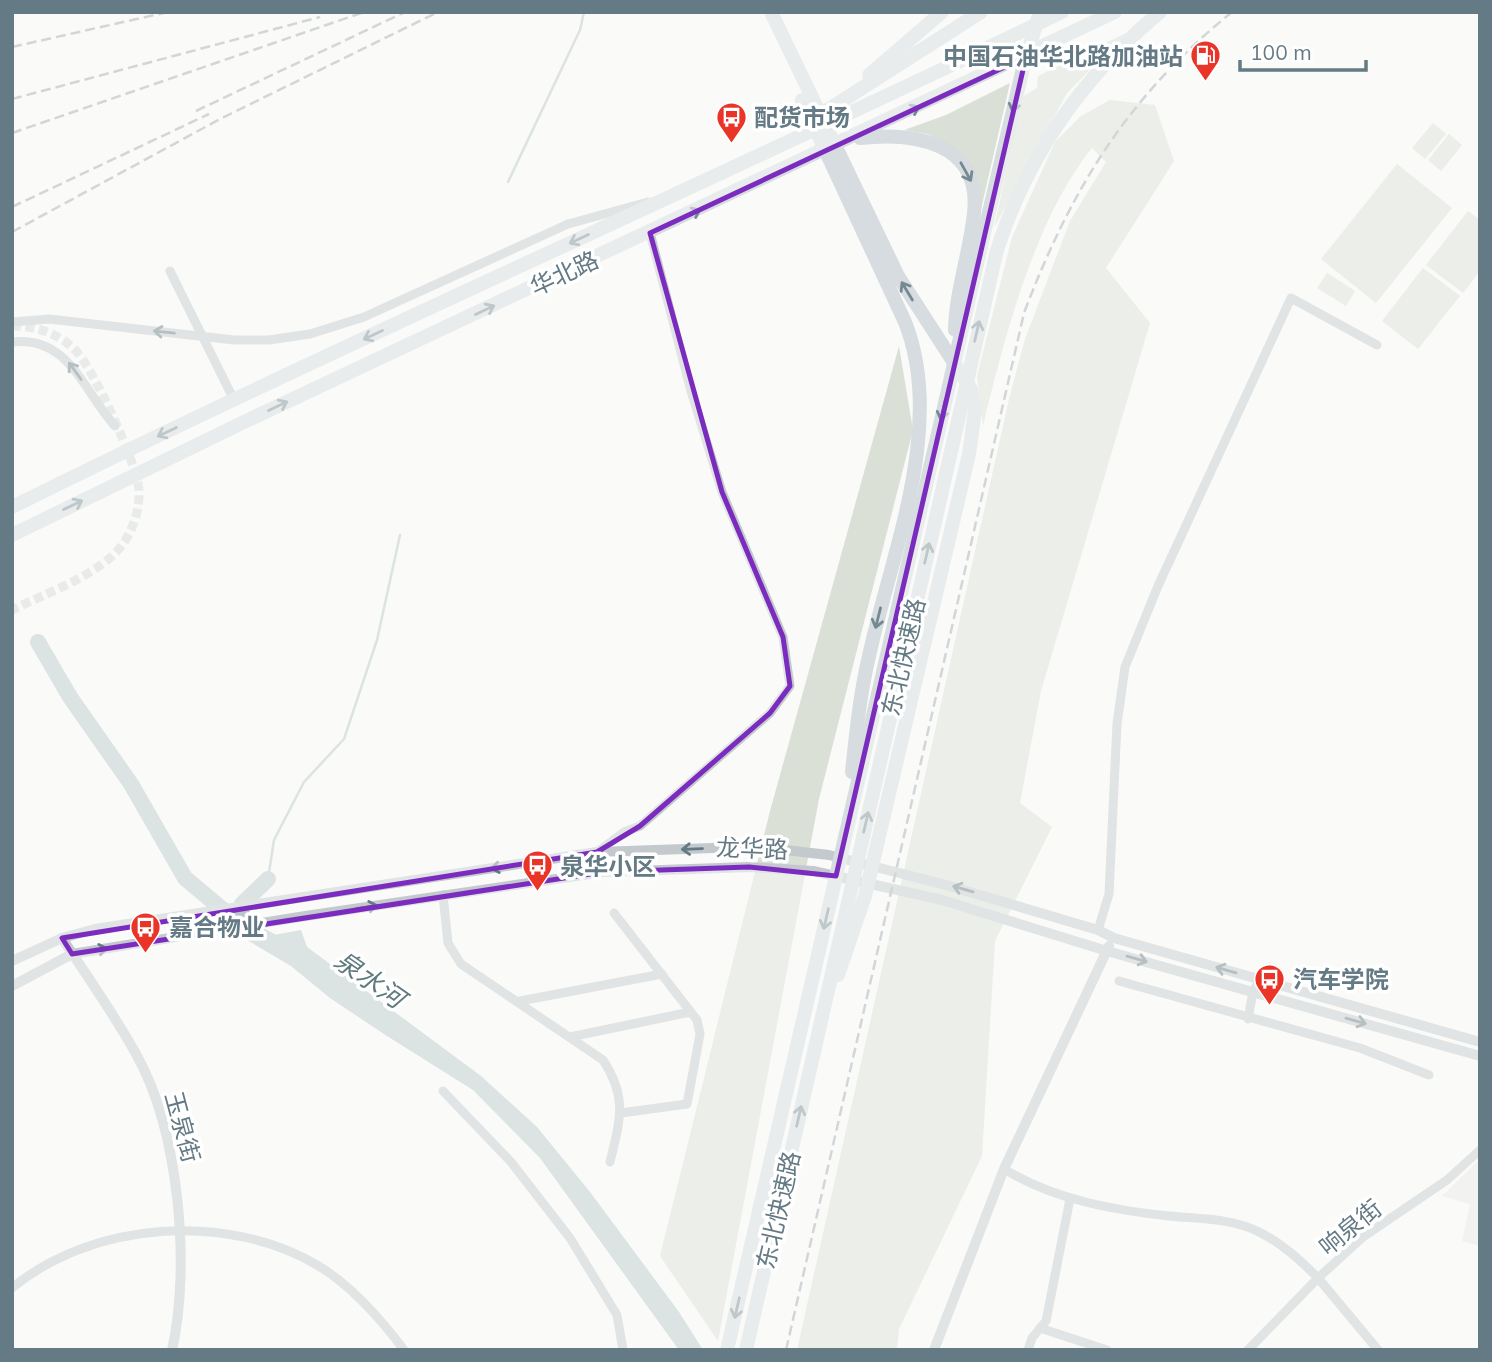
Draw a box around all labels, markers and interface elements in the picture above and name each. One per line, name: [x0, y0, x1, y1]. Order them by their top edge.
scale bar: [1240, 28, 1366, 72]
fuel station icon: 中国石油华北路加油站: [1189, 39, 1223, 83]
text: 100 m: [1250, 39, 1312, 65]
place label: 中国石油华北路加油站: [943, 41, 1183, 71]
one-way arrow: [1008, 90, 1021, 112]
bus stop icon: 配货市场: [714, 100, 748, 144]
place label: 配货市场: [754, 102, 850, 132]
one-way arrow: [899, 103, 920, 117]
one-way arrow: [959, 161, 973, 182]
one-way arrow: [680, 206, 701, 220]
one-way arrow: [569, 233, 590, 246]
street label: 华北路: [525, 244, 603, 302]
one-way arrow: [900, 281, 914, 301]
one-way arrow: [474, 303, 495, 316]
one-way arrow: [971, 320, 984, 343]
one-way arrow: [154, 326, 176, 339]
one-way arrow: [363, 329, 384, 342]
one-way arrow: [68, 362, 82, 381]
one-way arrow: [267, 399, 289, 412]
one-way arrow: [936, 399, 949, 421]
one-way arrow: [157, 425, 178, 439]
one-way arrow: [62, 497, 83, 511]
one-way arrow: [921, 542, 934, 565]
street label: 东北快速路: [875, 595, 931, 719]
one-way arrow: [871, 606, 884, 628]
one-way arrow: [859, 811, 873, 834]
street label: 龙华路: [715, 832, 789, 864]
one-way arrow: [680, 842, 703, 855]
bus stop icon: 泉华小区: [520, 849, 554, 893]
place label: 泉华小区: [560, 851, 656, 881]
one-way arrow: [490, 860, 513, 873]
one-way arrow: [953, 882, 975, 895]
one-way arrow: [355, 900, 378, 913]
one-way arrow: [819, 907, 832, 930]
bus stop icon: 嘉合物业: [129, 910, 163, 954]
place label: 嘉合物业: [169, 912, 265, 942]
one-way arrow: [85, 943, 108, 956]
water label: 泉水河: [329, 943, 416, 1018]
one-way arrow: [1125, 953, 1147, 966]
one-way arrow: [1215, 962, 1237, 975]
bus stop icon: 汽车学院: [1253, 962, 1287, 1006]
place label: 汽车学院: [1293, 964, 1389, 994]
one-way arrow: [1344, 1015, 1366, 1028]
street label: 玉泉街: [159, 1088, 207, 1166]
one-way arrow: [793, 1105, 806, 1128]
street label: 东北快速路: [750, 1148, 806, 1272]
street label: 响泉街: [1313, 1193, 1387, 1261]
one-way arrow: [729, 1296, 742, 1318]

